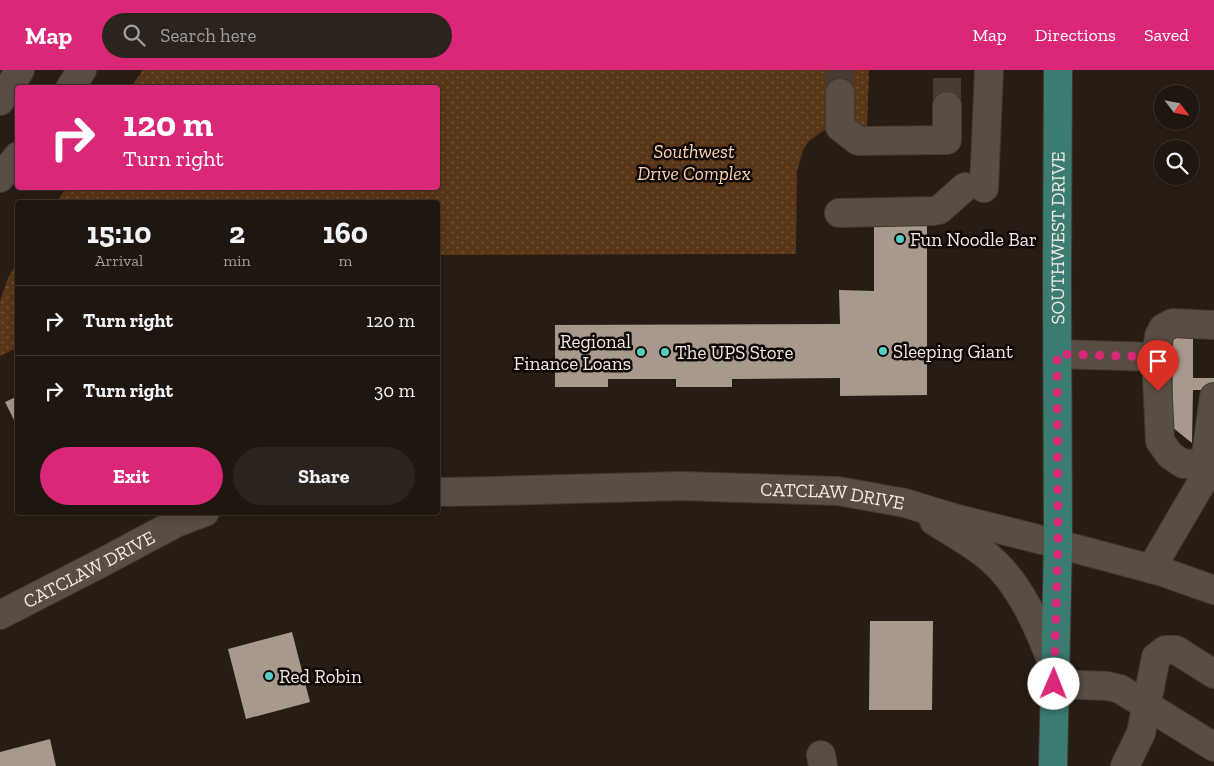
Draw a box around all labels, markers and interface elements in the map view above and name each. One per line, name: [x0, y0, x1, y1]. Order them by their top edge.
search box: [102, 13, 452, 58]
text: Map: [25, 21, 72, 50]
icon: search: [120, 21, 148, 49]
text: Search here: [160, 24, 257, 47]
text: Map: [972, 24, 1007, 46]
text: Directions: [1035, 24, 1116, 46]
text: Saved: [1144, 24, 1189, 46]
north arrow: [1154, 85, 1199, 130]
map controls: [1154, 85, 1199, 185]
text: 120 m: [123, 103, 213, 145]
icon: right: [40, 105, 105, 170]
park label: Southwest Drive Complex: [637, 140, 751, 185]
button: search: [1154, 140, 1199, 185]
text: Turn right: [123, 145, 224, 172]
street label: SOUTHWEST DRIVE: [1046, 151, 1070, 325]
text: 15:10: [87, 215, 151, 251]
text: 2: [229, 215, 245, 251]
text: 160: [323, 215, 368, 251]
place label: Fun Noodle Bar: [910, 228, 1037, 251]
marker: Fun Noodle Bar: [894, 233, 906, 245]
text: Arrival: [95, 251, 143, 270]
text: min: [223, 251, 251, 270]
text: m: [338, 251, 352, 270]
icon: right: [40, 307, 68, 335]
text: Turn right: [83, 309, 173, 332]
text: 120 m: [366, 309, 415, 332]
place label: Regional Finance Loans: [514, 330, 631, 375]
place label: Sleeping Giant: [893, 340, 1013, 363]
pin: [1137, 340, 1179, 391]
place label: The UPS Store: [675, 341, 794, 364]
marker: Sleeping Giant: [877, 345, 889, 357]
marker: Regional Finance Loans: [635, 346, 647, 358]
marker: The UPS Store: [659, 346, 671, 358]
icon: arrive: [1144, 347, 1172, 375]
icon: right: [40, 377, 68, 405]
text: Turn right: [83, 379, 173, 402]
text: 30 m: [374, 379, 415, 402]
button: Exit: [40, 447, 223, 505]
button: Share: [233, 447, 415, 505]
street label: CATCLAW DRIVE: [760, 478, 906, 515]
street label: CATCLAW DRIVE: [19, 526, 159, 613]
position arrow: [1027, 657, 1079, 709]
place label: Red Robin: [279, 665, 362, 688]
marker: Red Robin: [263, 670, 275, 682]

